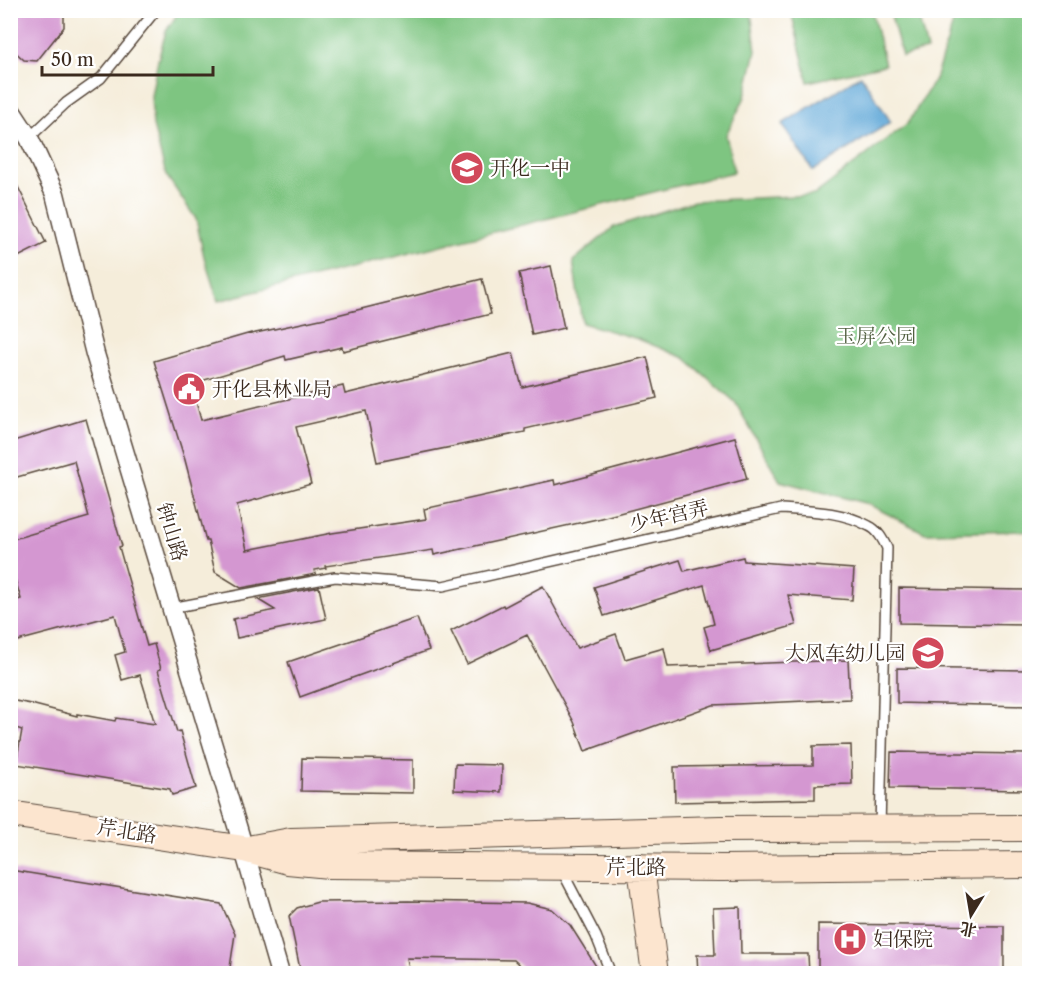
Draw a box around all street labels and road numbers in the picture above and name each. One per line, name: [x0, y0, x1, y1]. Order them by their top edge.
street label: 少年宫弄: [627, 495, 711, 537]
street label: 钟山路: [152, 500, 192, 564]
street label: 芹北路: [95, 814, 159, 848]
street label: 芹北路: [606, 855, 666, 879]

